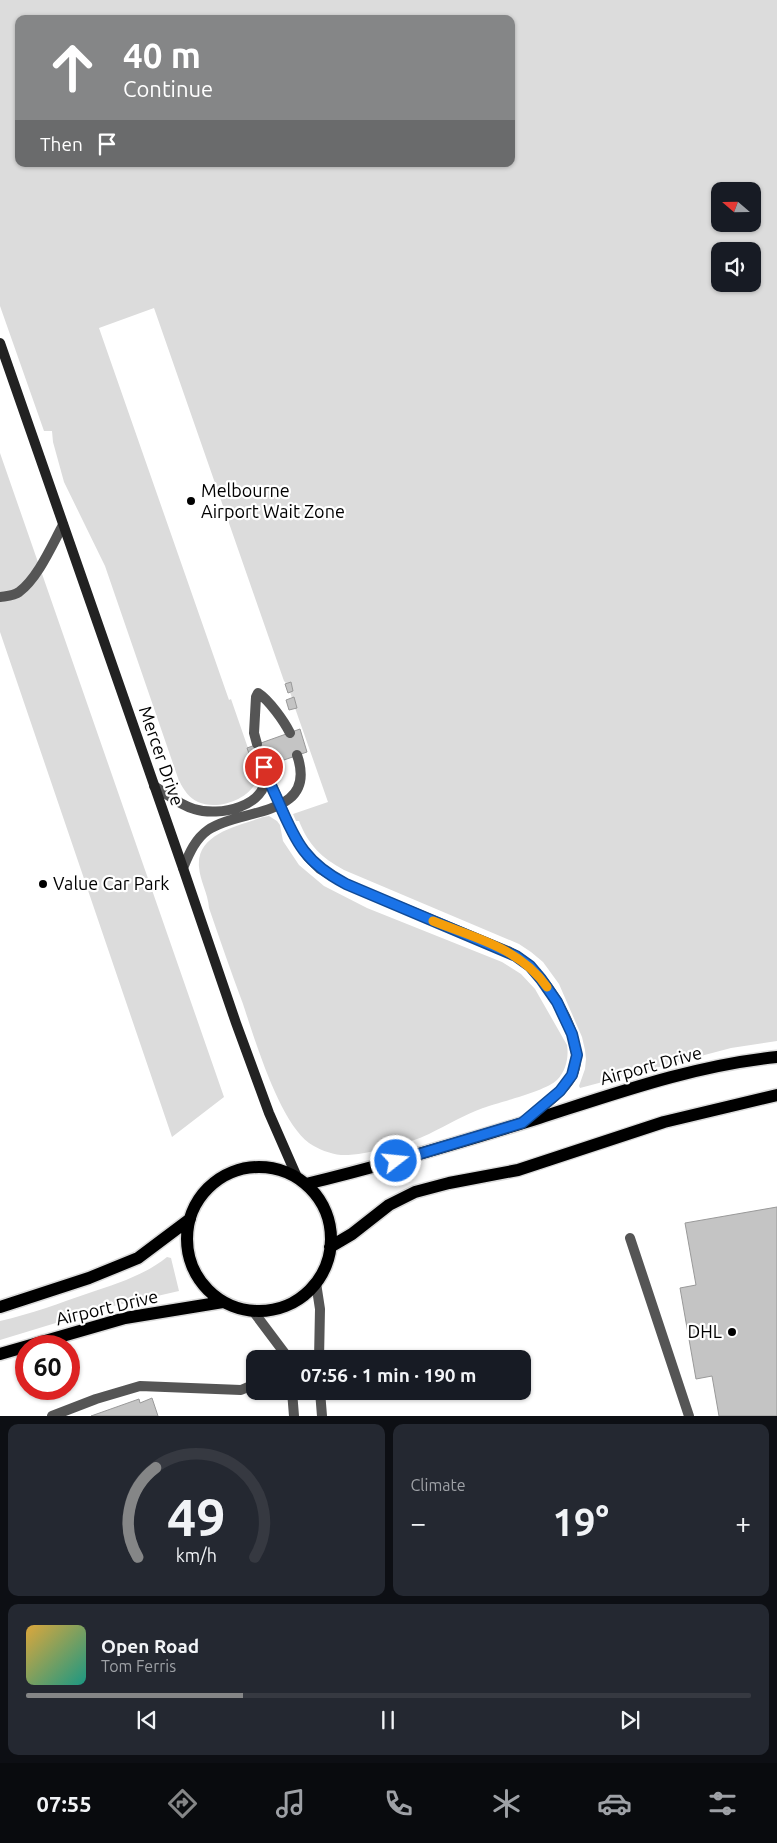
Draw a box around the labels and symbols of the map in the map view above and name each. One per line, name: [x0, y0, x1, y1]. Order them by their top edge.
north arrow: [711, 182, 761, 232]
place label: Melbourne Airport Wait Zone: [201, 480, 345, 521]
marker: Melbourne Airport Wait Zone: [185, 495, 197, 507]
street label: Mercer Drive: [136, 703, 188, 808]
pin: [243, 746, 285, 788]
place label: Value Car Park: [53, 873, 169, 893]
marker: Value Car Park: [37, 878, 49, 890]
street label: Airport Drive: [598, 1042, 704, 1088]
position arrow: [369, 1134, 421, 1186]
street label: Airport Drive: [54, 1286, 160, 1329]
place label: DHL: [688, 1321, 722, 1341]
marker: DHL: [726, 1326, 738, 1338]
speed limit sign: 60: [15, 1335, 80, 1400]

